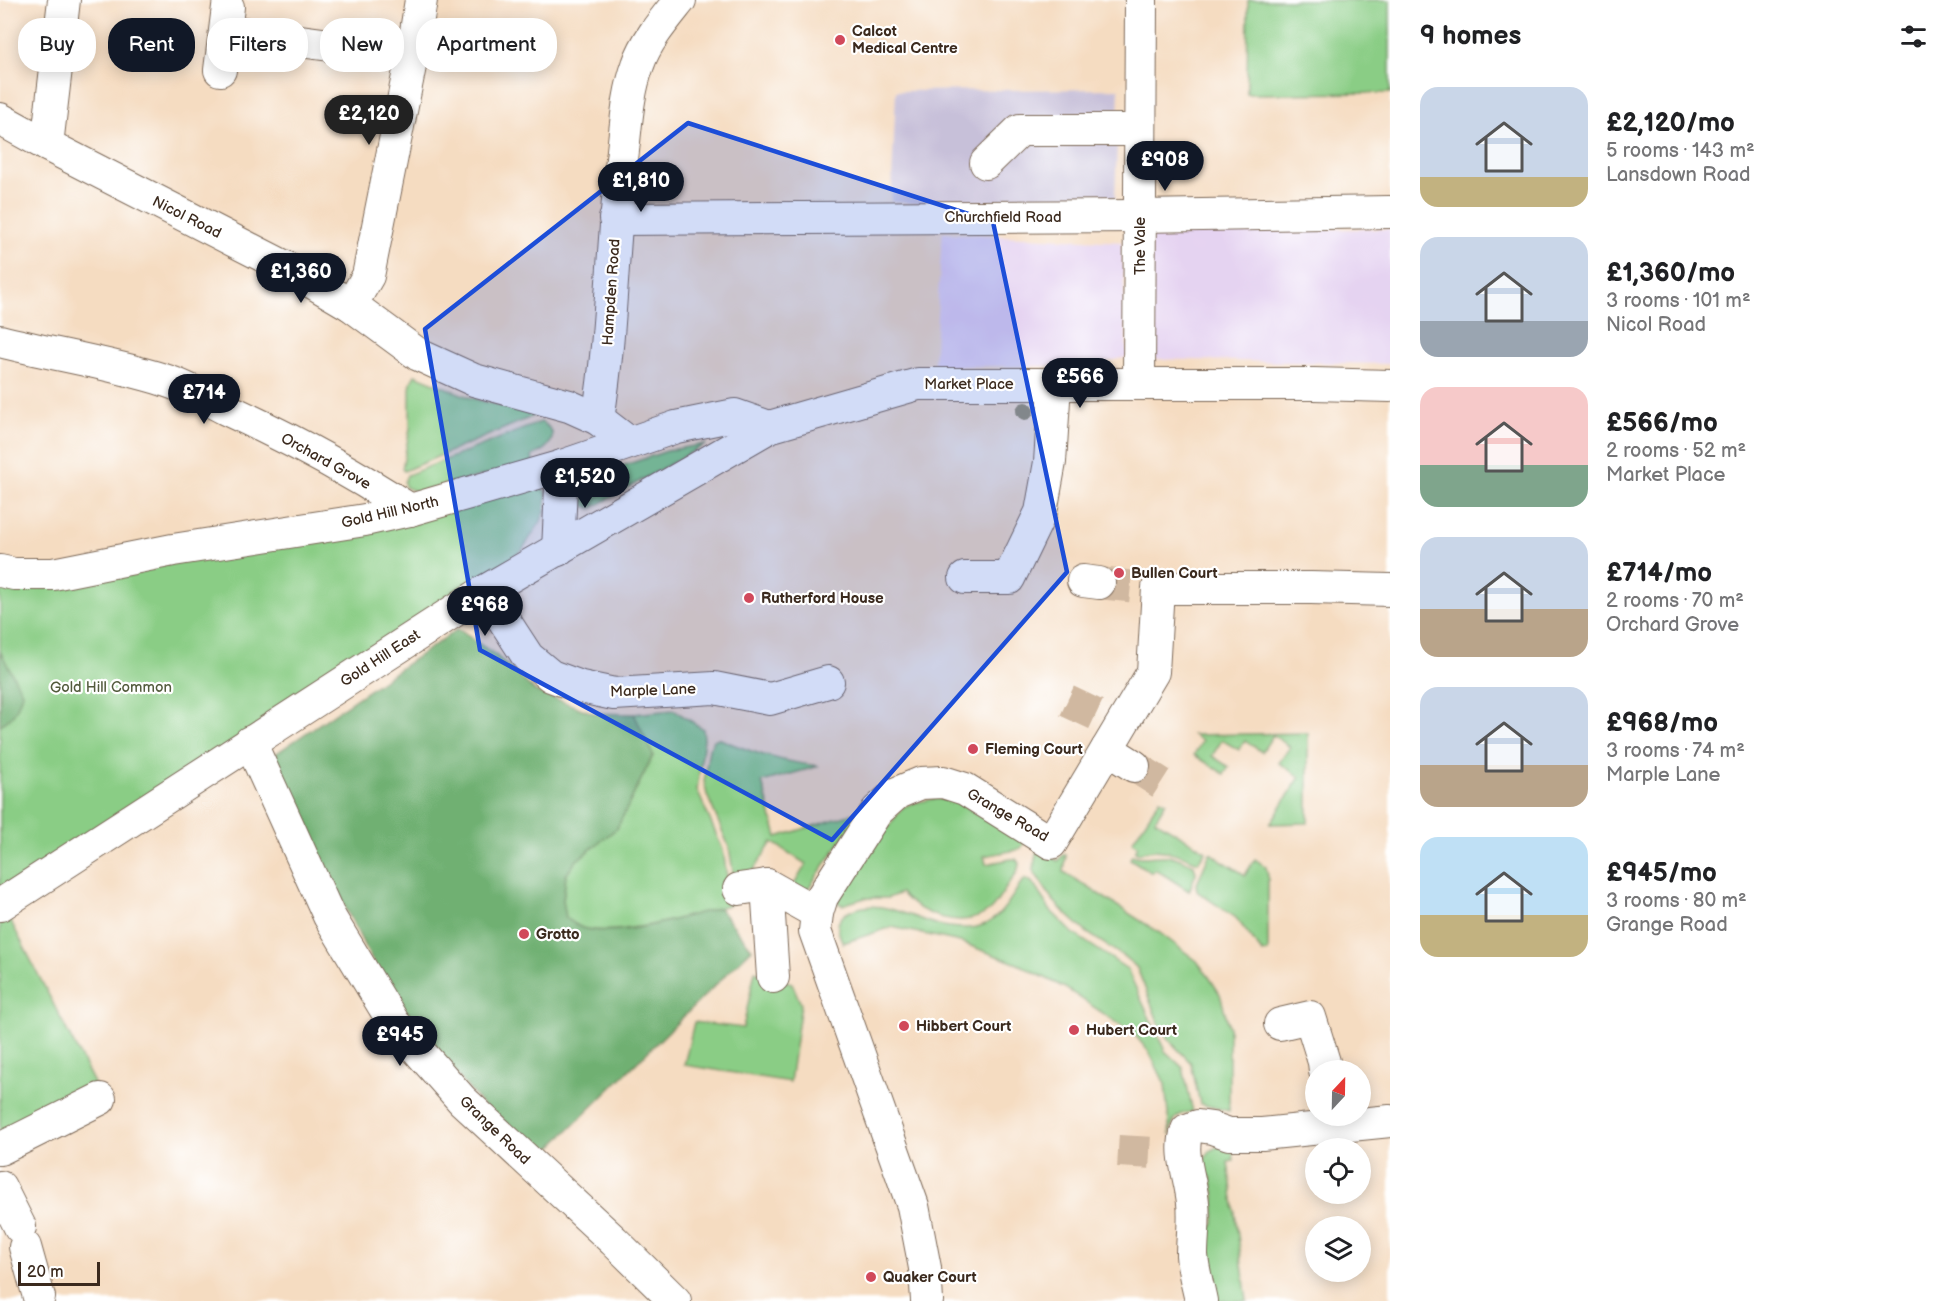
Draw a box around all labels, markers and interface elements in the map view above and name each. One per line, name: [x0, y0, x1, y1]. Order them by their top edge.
chip: Buy: [18, 18, 96, 72]
chip: Rent: [108, 18, 195, 72]
chip: Filters: [207, 18, 308, 72]
chip: New: [320, 18, 404, 72]
chip: Apartment: [416, 18, 557, 72]
icon: filters: [1897, 20, 1930, 53]
text: 9 homes: [1420, 21, 1521, 52]
place label: Calcot Medical Centre: [852, 22, 958, 58]
marker: Calcot Medical Centre: [833, 33, 847, 47]
pin: £2,120: [320, 95, 418, 146]
text: £2,120: [338, 102, 400, 126]
text: £2,120/mo: [1606, 108, 1735, 139]
icon: home: [1468, 111, 1540, 183]
text: 5 rooms · 143 m²: [1606, 139, 1755, 163]
pin: £908: [1129, 141, 1201, 192]
text: £908: [1141, 148, 1189, 172]
pin: £1,810: [592, 162, 690, 213]
text: Lansdown Road: [1606, 163, 1751, 187]
text: £1,810: [612, 169, 670, 193]
street label: Nicol Road: [149, 192, 224, 243]
street label: Churchfield Road: [945, 208, 1061, 227]
street label: The Vale: [1131, 217, 1150, 275]
street label: Hampden Road: [598, 238, 625, 346]
pin: £1,360: [252, 253, 350, 304]
text: £1,360/mo: [1606, 258, 1735, 289]
text: £1,360: [270, 260, 332, 284]
icon: home: [1468, 261, 1540, 333]
text: 3 rooms · 101 m²: [1606, 289, 1751, 313]
text: Nicol Road: [1606, 313, 1706, 337]
pin: £566: [1044, 358, 1116, 409]
text: £566: [1056, 365, 1104, 389]
pin: £714: [168, 374, 240, 425]
street label: Market Place: [924, 375, 1014, 394]
text: £714: [182, 381, 226, 405]
text: £566/mo: [1606, 408, 1718, 439]
icon: home: [1468, 411, 1540, 483]
street label: Orchard Grove: [278, 429, 374, 494]
text: 2 rooms · 52 m²: [1606, 439, 1746, 463]
pin: £1,520: [536, 458, 634, 509]
text: Market Place: [1606, 463, 1725, 487]
text: £1,520: [555, 465, 615, 489]
street label: Gold Hill North: [340, 492, 441, 533]
text: £714/mo: [1606, 558, 1712, 589]
icon: home: [1468, 561, 1540, 633]
place label: Bullen Court: [1131, 564, 1217, 583]
marker: Bullen Court: [1112, 566, 1126, 580]
pin: £968: [449, 586, 521, 637]
place label: Rutherford House: [761, 589, 884, 608]
text: 2 rooms · 70 m²: [1606, 589, 1744, 613]
marker: Rutherford House: [742, 591, 756, 605]
text: £968: [461, 593, 509, 617]
text: Orchard Grove: [1606, 613, 1739, 637]
street label: Gold Hill East: [337, 625, 424, 691]
park label: Gold Hill Common: [50, 678, 172, 697]
street label: Marple Lane: [610, 680, 696, 701]
text: £968/mo: [1606, 708, 1718, 739]
icon: home: [1468, 711, 1540, 783]
text: 3 rooms · 74 m²: [1606, 739, 1745, 763]
place label: Fleming Court: [985, 740, 1083, 759]
marker: Fleming Court: [966, 742, 980, 756]
text: Marple Lane: [1606, 763, 1720, 787]
street label: Grange Road: [964, 784, 1052, 846]
text: £945/mo: [1606, 858, 1717, 889]
icon: home: [1468, 861, 1540, 933]
text: 3 rooms · 80 m²: [1606, 889, 1747, 913]
text: Grange Road: [1606, 913, 1728, 937]
place label: Grotto: [536, 925, 580, 944]
marker: Grotto: [517, 927, 531, 941]
pin: £945: [364, 1016, 436, 1067]
place label: Hibbert Court: [916, 1017, 1011, 1036]
marker: Hibbert Court: [897, 1019, 911, 1033]
place label: Hubert Court: [1086, 1021, 1177, 1040]
text: £945: [376, 1023, 424, 1047]
marker: Hubert Court: [1067, 1023, 1081, 1037]
north arrow: [1305, 1060, 1371, 1126]
map controls: [1305, 1060, 1371, 1282]
street label: Grange Road: [455, 1092, 534, 1169]
button: locate: [1305, 1138, 1371, 1204]
button: layers: [1305, 1216, 1371, 1282]
scale bar: [18, 1259, 100, 1286]
text: 20 m: [27, 1263, 63, 1282]
place label: Quaker Court: [883, 1268, 976, 1287]
marker: Quaker Court: [864, 1270, 878, 1284]

